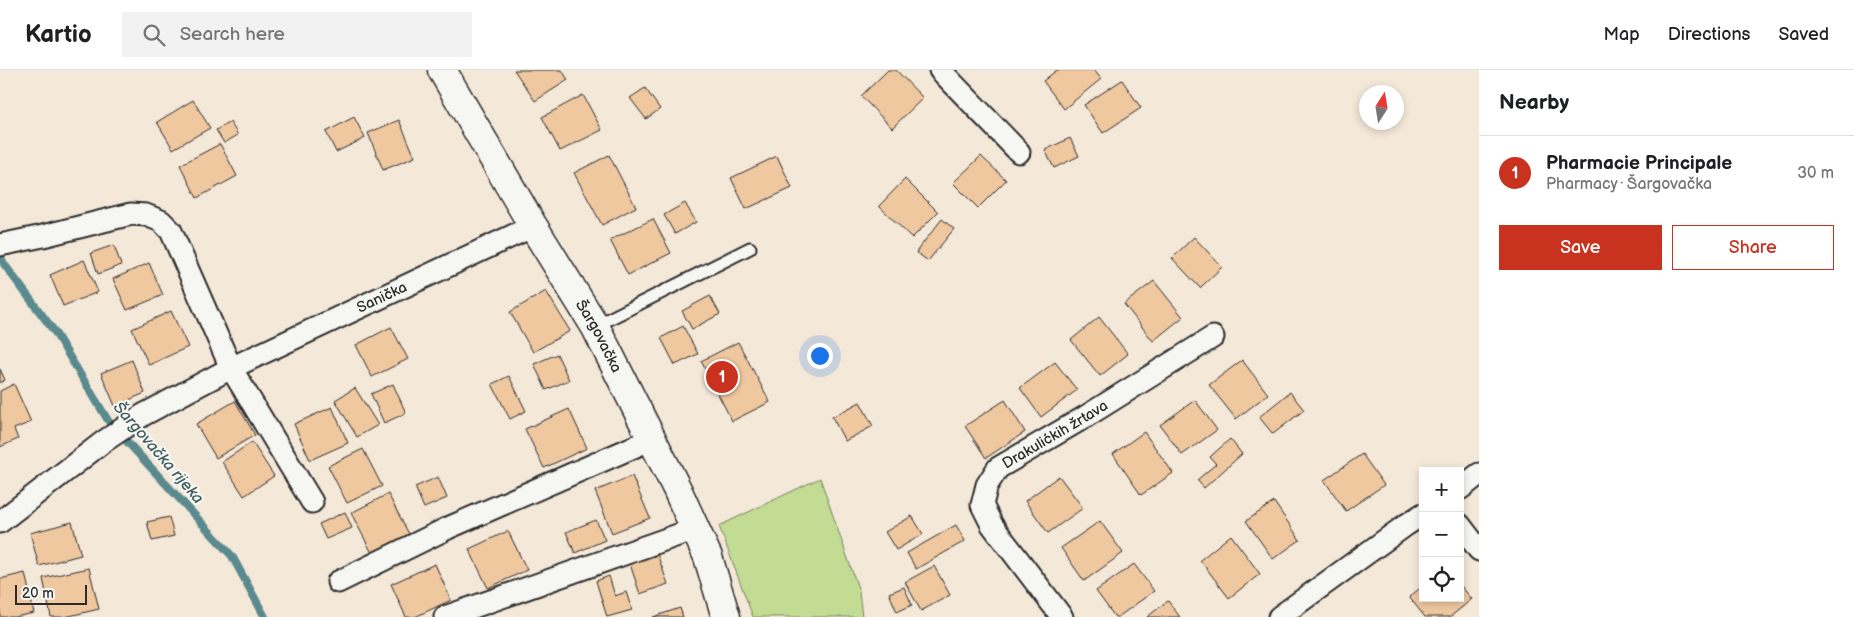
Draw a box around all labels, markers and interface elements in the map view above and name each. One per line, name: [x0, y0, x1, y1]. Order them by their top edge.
search box: [122, 12, 472, 57]
text: Kartio: [25, 20, 92, 49]
icon: search: [140, 21, 168, 49]
text: Search here: [180, 23, 285, 46]
text: Map: [1604, 24, 1640, 45]
text: Directions: [1668, 24, 1750, 45]
text: Saved: [1778, 24, 1829, 45]
north arrow: [1359, 85, 1404, 130]
text: Nearby: [1499, 90, 1569, 115]
text: Pharmacie Principale: [1546, 152, 1732, 175]
text: 1: [1512, 164, 1518, 183]
text: 30 m: [1797, 164, 1834, 183]
text: Pharmacy · Šargovačka: [1546, 175, 1712, 194]
button: Save: [1499, 225, 1662, 270]
button: Share: [1672, 225, 1834, 270]
street label: Sanička: [354, 277, 410, 317]
street label: Šargovačka: [572, 296, 626, 376]
your location: [807, 343, 833, 369]
pin: 1: [706, 358, 738, 396]
street label: Drakulićkih žrtava: [999, 396, 1111, 473]
water label: Šargovačka rijeka: [109, 397, 209, 508]
map controls: [1419, 467, 1464, 602]
button: +: [1419, 467, 1464, 512]
button: −: [1419, 512, 1464, 557]
button: locate: [1419, 557, 1464, 602]
scale bar: [15, 582, 88, 605]
text: 20 m: [22, 585, 54, 602]

